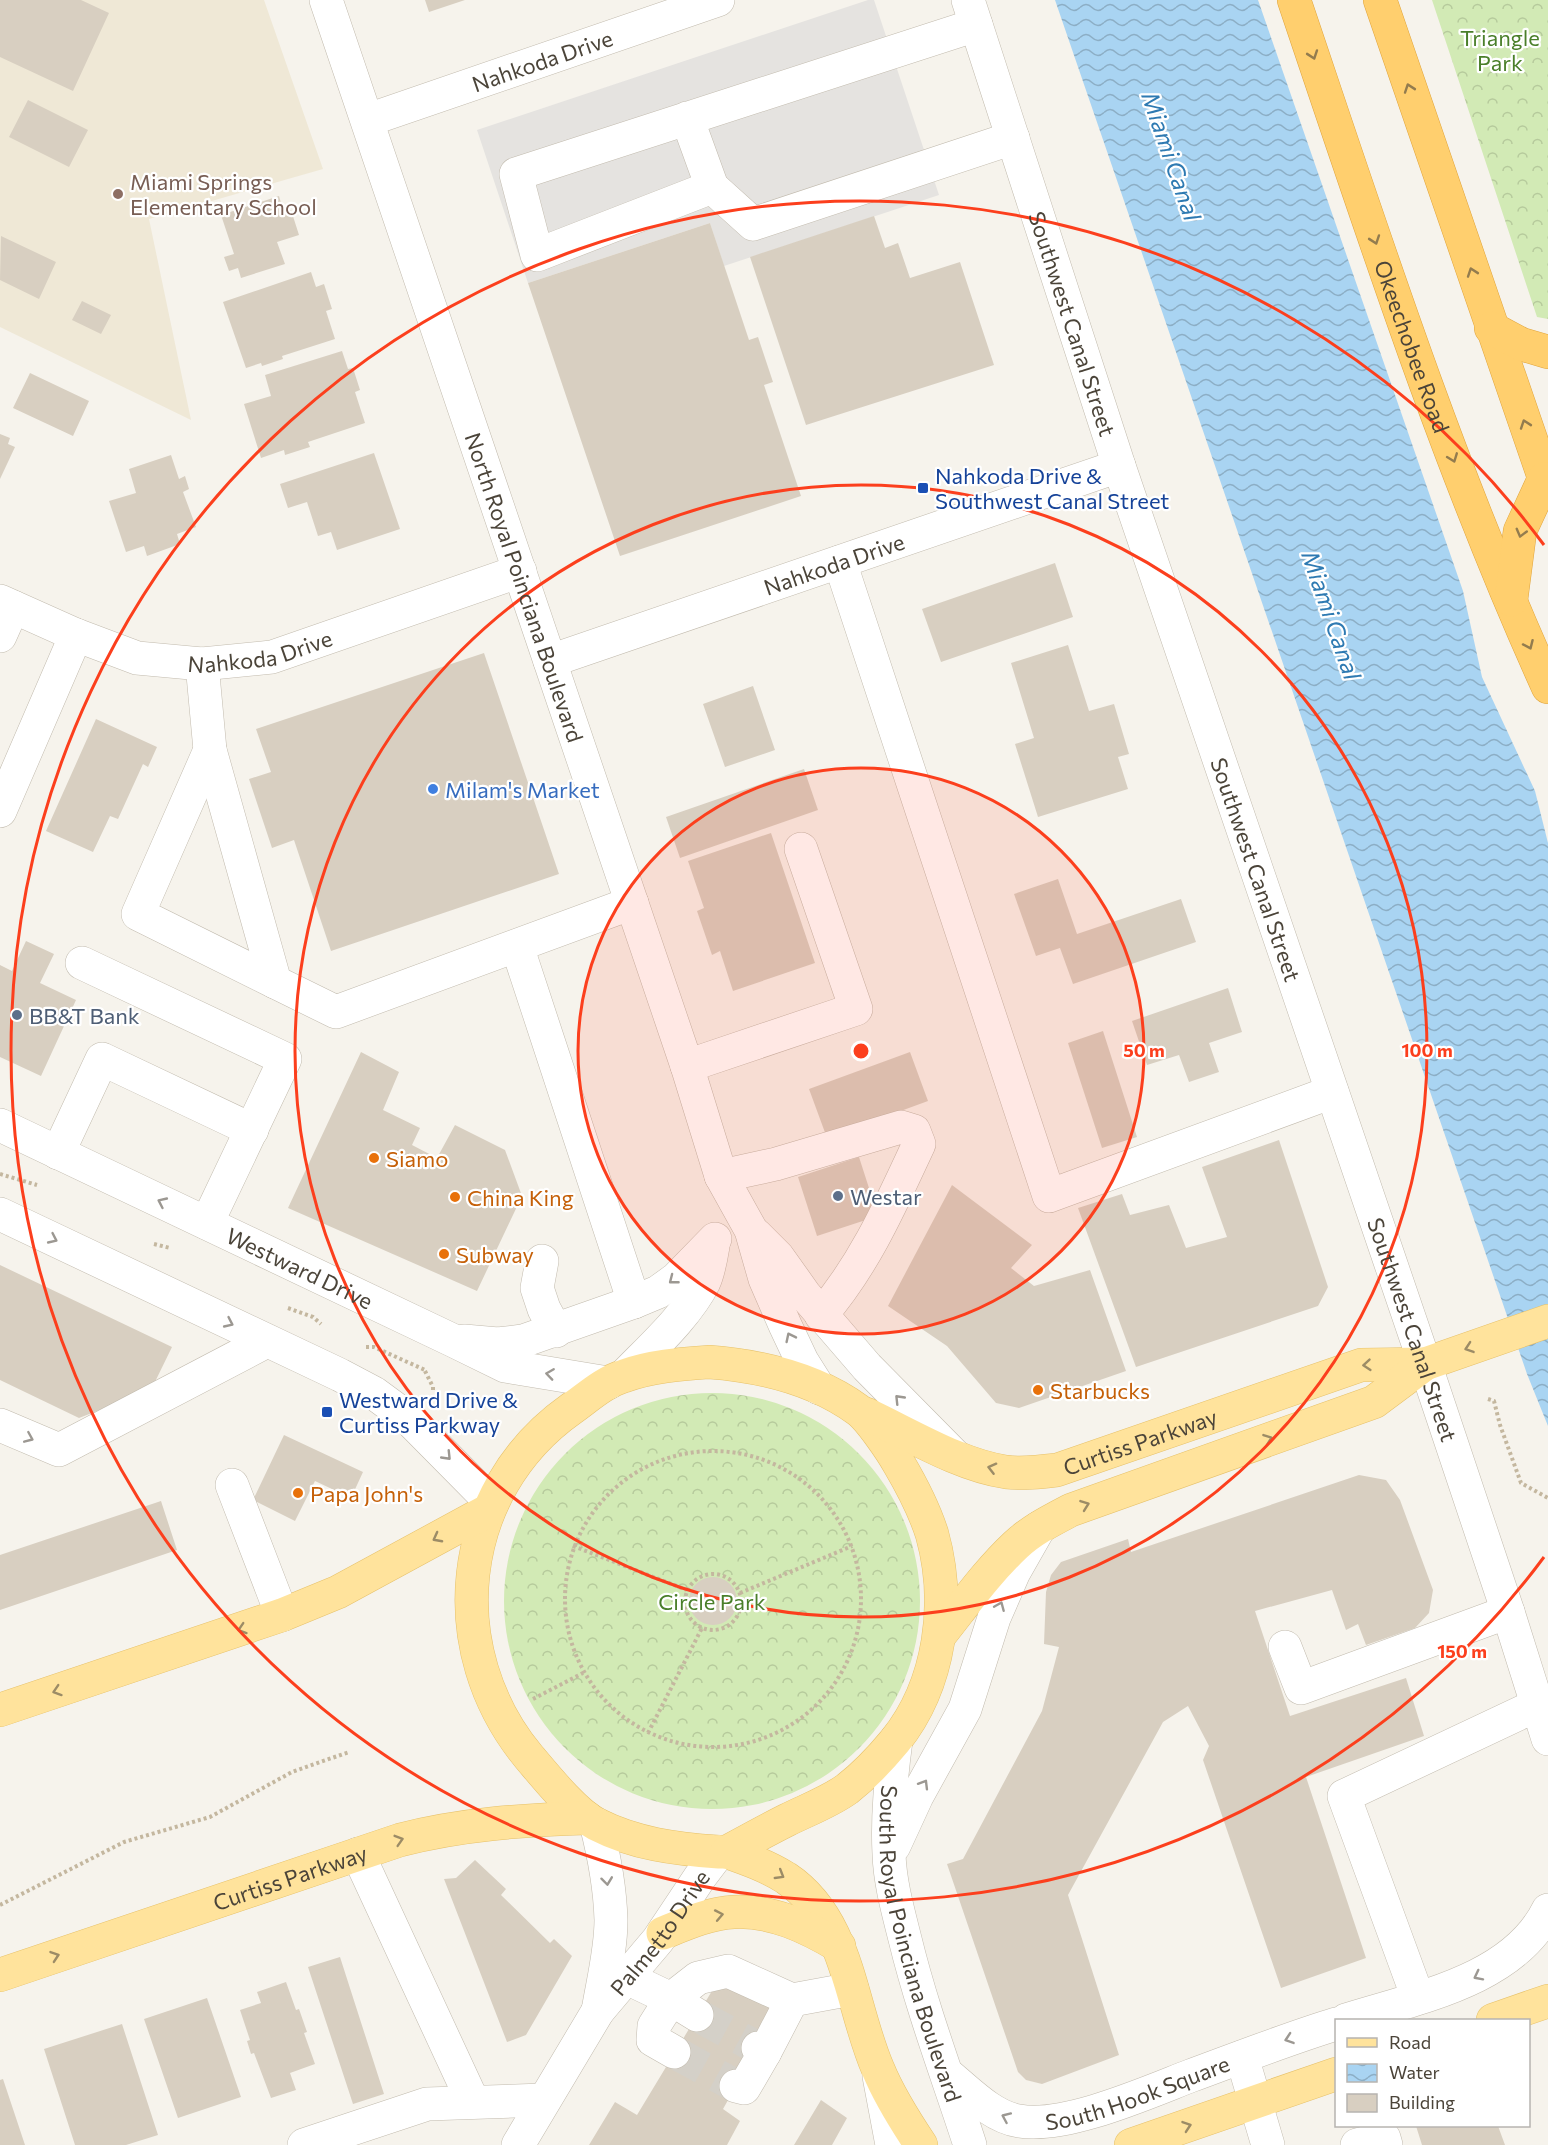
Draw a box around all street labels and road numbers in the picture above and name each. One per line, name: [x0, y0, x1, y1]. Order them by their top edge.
street label: Nahkoda Drive: [468, 24, 616, 97]
street label: Southwest Canal Street: [1024, 208, 1122, 439]
street label: Okeechobee Road: [1370, 256, 1456, 436]
street label: North Royal Poinciana Boulevard: [460, 429, 590, 746]
street label: Nahkoda Drive: [760, 527, 908, 600]
street label: Nahkoda Drive: [187, 624, 335, 678]
street label: Southwest Canal Street: [1206, 754, 1307, 985]
street label: Southwest Canal Street: [1363, 1214, 1463, 1445]
street label: Westward Drive: [222, 1221, 377, 1314]
street label: Curtiss Parkway: [1059, 1402, 1221, 1480]
street label: South Royal Poinciana Boulevard: [875, 1784, 968, 2105]
street label: Curtiss Parkway: [209, 1839, 371, 1916]
street label: Palmetto Drive: [604, 1864, 715, 2001]
street label: South Hook Square: [1044, 2049, 1233, 2135]

